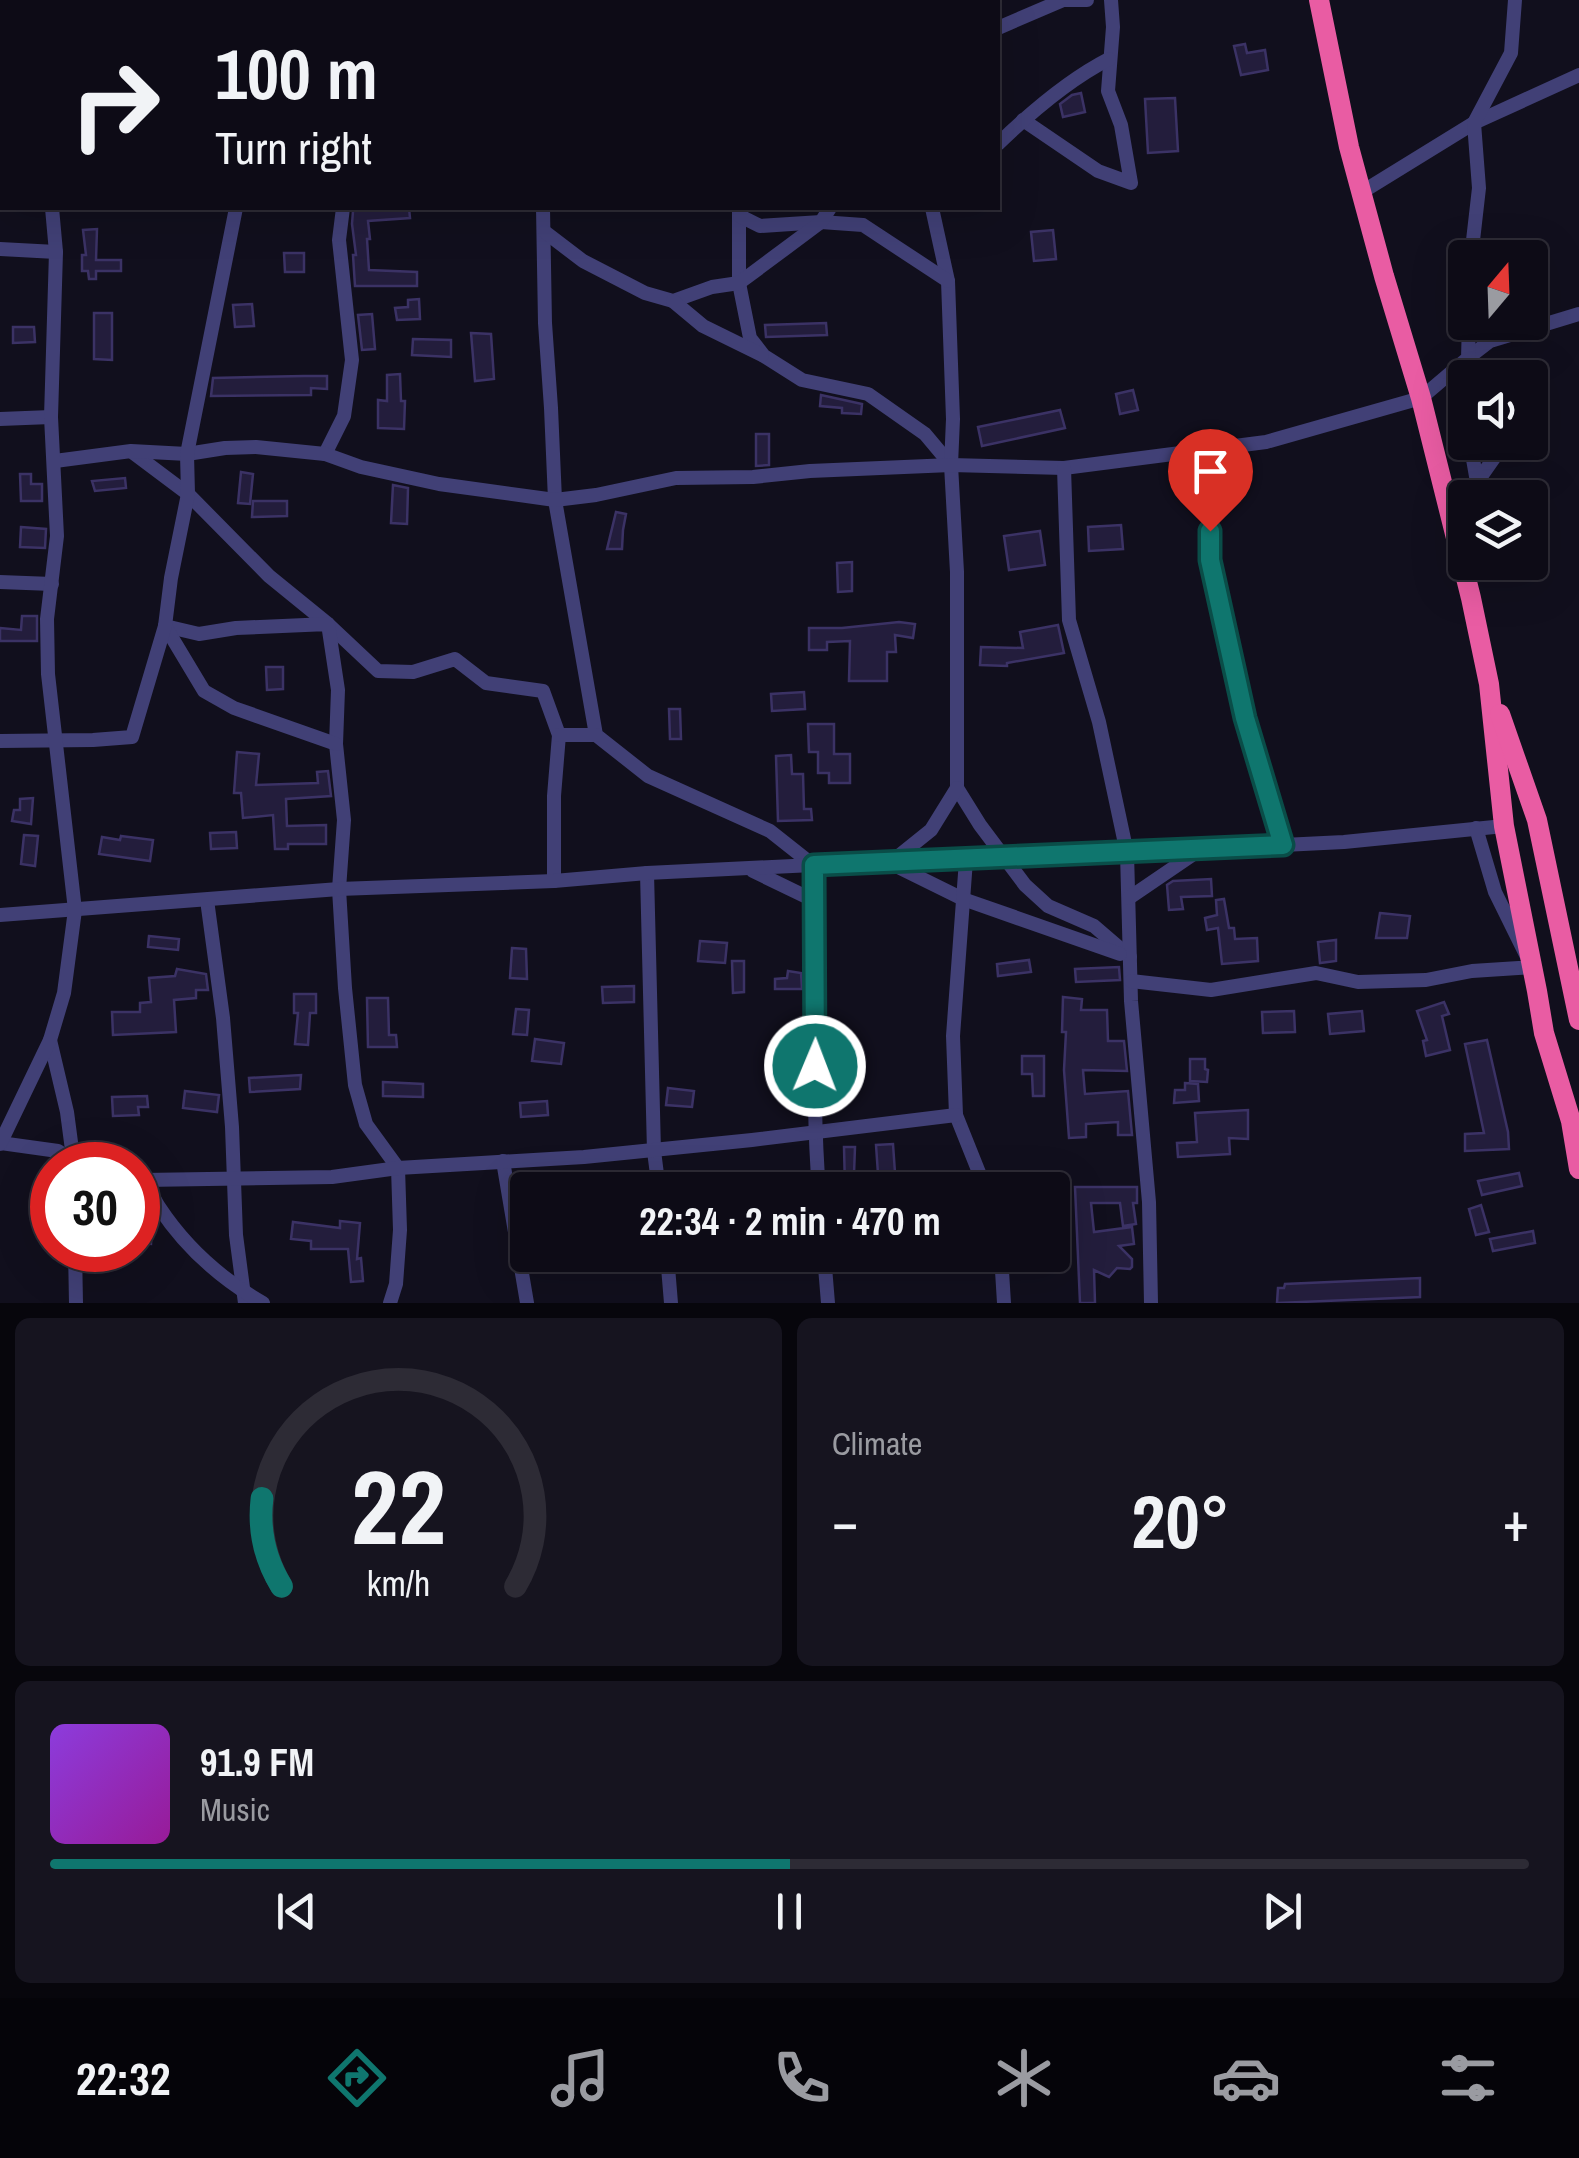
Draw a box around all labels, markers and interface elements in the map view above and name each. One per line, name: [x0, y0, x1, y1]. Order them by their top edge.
text: 100 m: [215, 27, 378, 121]
icon: right: [50, 40, 180, 170]
text: Turn right: [215, 117, 372, 178]
north arrow: [1448, 240, 1548, 340]
map controls: [1448, 240, 1548, 580]
button: sound: [1448, 360, 1548, 460]
pin: [1168, 429, 1253, 532]
icon: arrive: [1183, 444, 1238, 499]
button: layers: [1448, 480, 1548, 580]
position arrow: [763, 1014, 867, 1118]
speed limit sign: 30: [30, 1142, 160, 1272]
text: 22:34 · 2 min · 470 m: [639, 1196, 941, 1247]
text: Climate: [832, 1422, 922, 1465]
text: 22: [351, 1436, 446, 1576]
text: 20°: [1131, 1470, 1230, 1571]
text: −: [832, 1484, 858, 1558]
text: +: [1503, 1484, 1529, 1558]
text: km/h: [367, 1559, 430, 1607]
text: 91.9 FM: [200, 1737, 314, 1788]
text: Music: [200, 1788, 270, 1831]
icon: previous: [269, 1884, 324, 1939]
icon: pause: [762, 1884, 817, 1939]
icon: next: [1255, 1884, 1310, 1939]
icon: directions: [322, 2043, 392, 2113]
icon: music: [545, 2043, 615, 2113]
icon: phone: [767, 2043, 837, 2113]
icon: climate: [989, 2043, 1059, 2113]
icon: car: [1211, 2043, 1281, 2113]
icon: filters: [1433, 2043, 1503, 2113]
text: 22:32: [76, 2048, 170, 2109]

